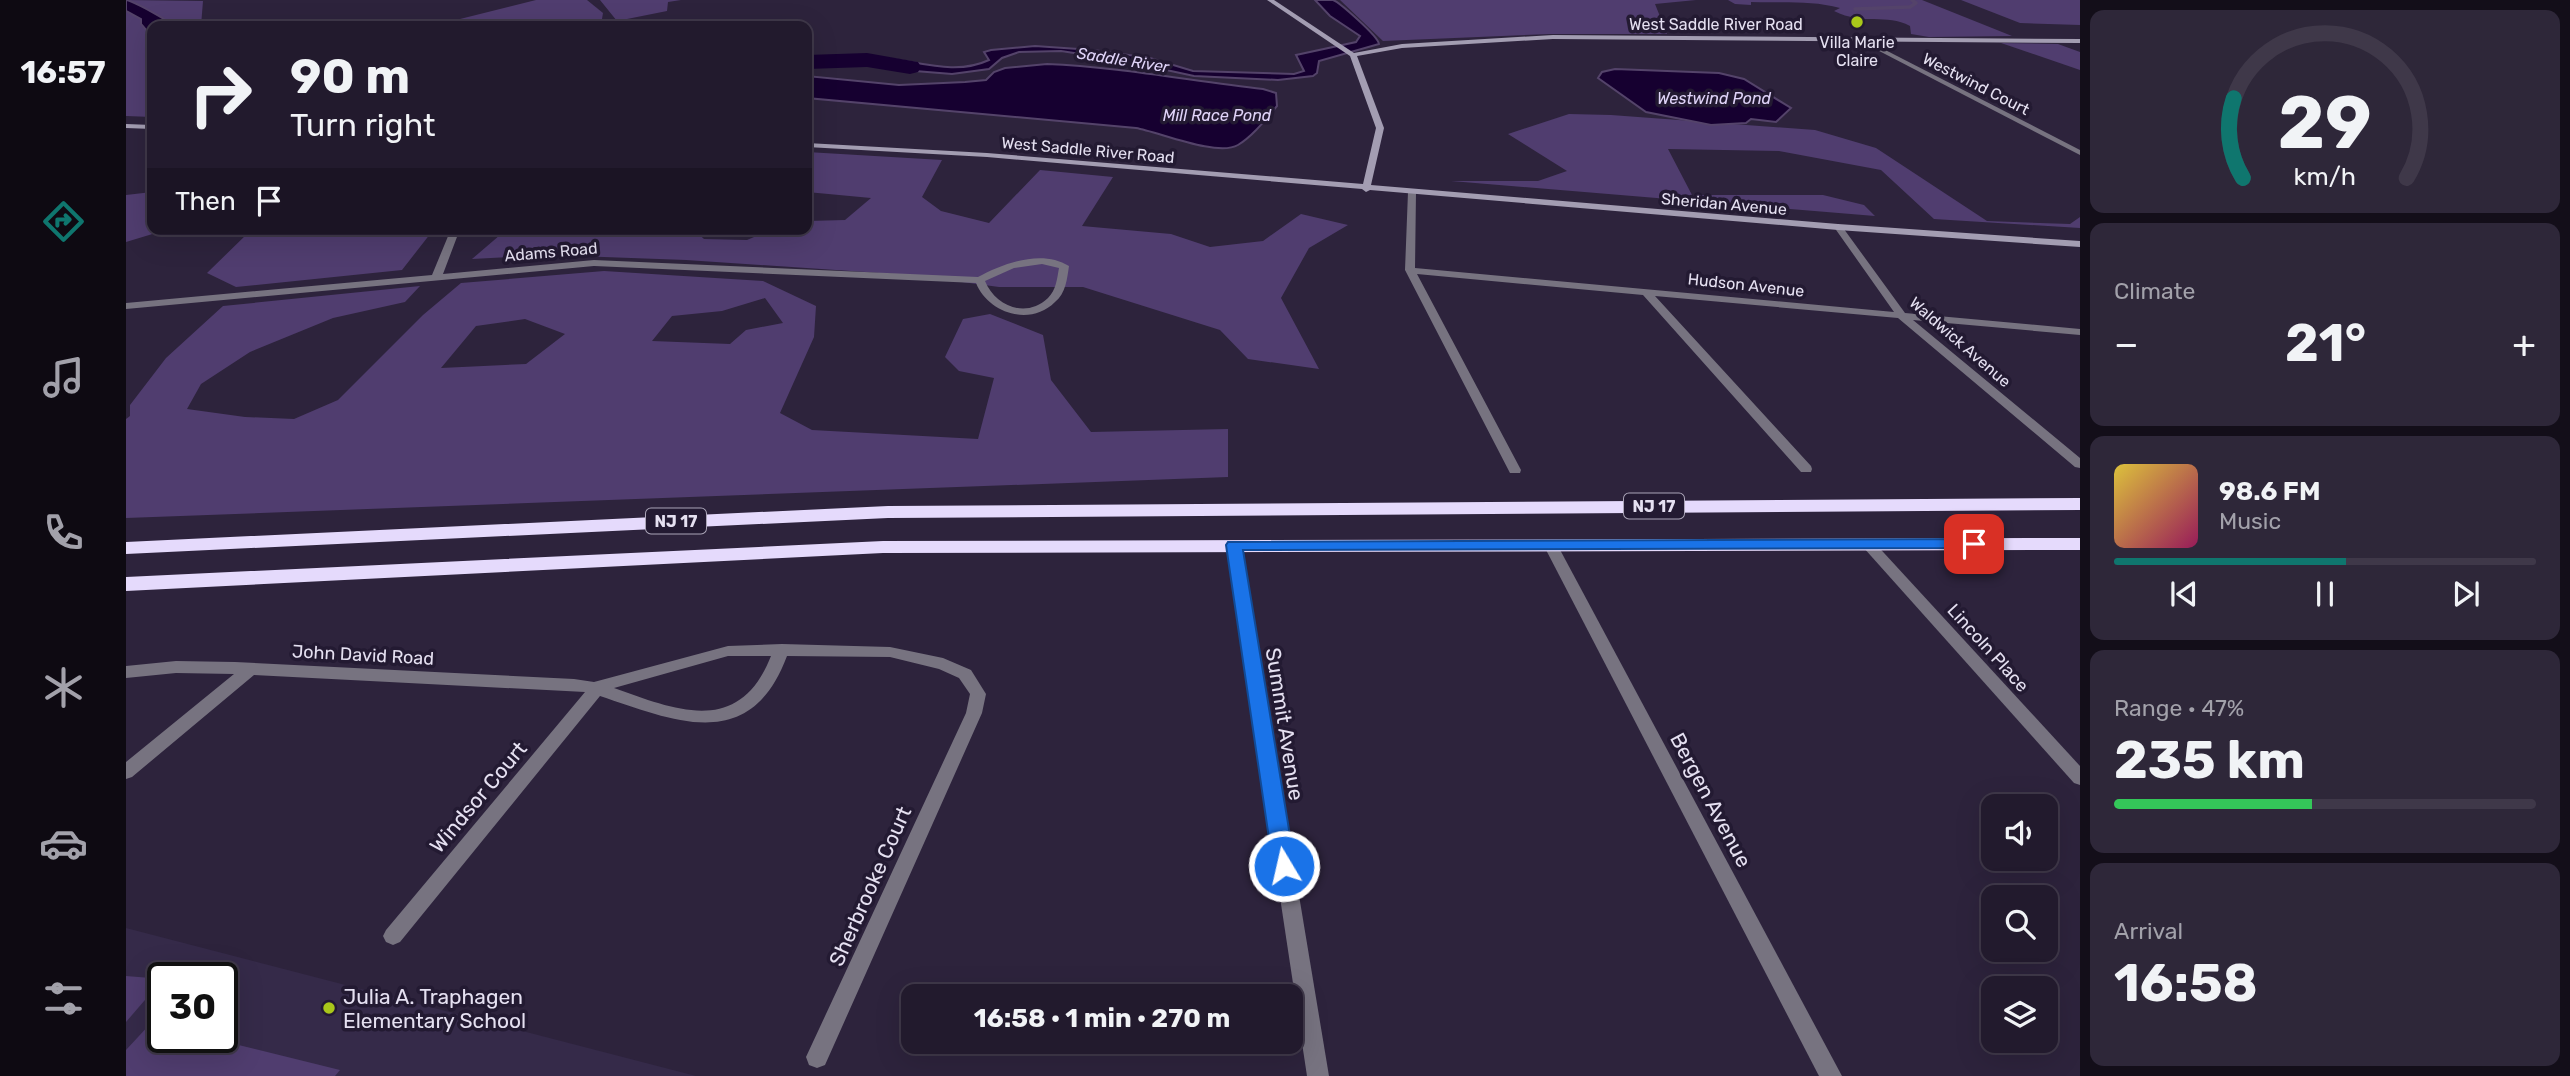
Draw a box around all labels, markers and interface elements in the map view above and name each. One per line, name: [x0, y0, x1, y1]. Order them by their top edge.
marker: Villa Marie Claire: [1849, 14, 1865, 30]
street label: West Saddle River Road: [1629, 15, 1803, 34]
place label: Villa Marie Claire: [1819, 33, 1895, 70]
water label: Saddle River: [1076, 43, 1171, 77]
text: 90 m: [290, 47, 410, 105]
icon: right: [175, 49, 266, 140]
street label: Westwind Court: [1919, 49, 2033, 119]
text: 16:57: [20, 53, 106, 91]
text: 29: [2278, 80, 2372, 166]
water label: Westwind Pond: [1657, 89, 1772, 108]
text: Turn right: [290, 106, 435, 144]
water label: Mill Race Pond: [1163, 106, 1272, 125]
street label: West Saddle River Road: [1001, 133, 1175, 167]
text: km/h: [2294, 161, 2356, 190]
icon: arrive: [250, 182, 288, 220]
text: Then: [175, 186, 236, 217]
street label: Sheridan Avenue: [1660, 189, 1788, 219]
icon: directions: [39, 197, 88, 246]
street label: Adams Road: [504, 238, 598, 266]
street label: Hudson Avenue: [1687, 269, 1805, 301]
text: Climate: [2114, 277, 2195, 305]
street label: Waldwick Avenue: [1906, 293, 2015, 391]
text: 21°: [2285, 312, 2366, 374]
text: −: [2114, 321, 2139, 367]
text: +: [2512, 321, 2536, 367]
icon: music: [39, 353, 88, 402]
text: 98.6 FM: [2219, 476, 2320, 507]
road number: NJ 17: [1624, 494, 1684, 519]
text: Music: [2219, 507, 2281, 535]
icon: phone: [39, 508, 88, 557]
road number: NJ 17: [646, 508, 706, 534]
pin: [1944, 514, 2004, 574]
icon: arrive: [1955, 525, 1993, 563]
icon: previous: [2165, 575, 2203, 613]
icon: pause: [2306, 575, 2344, 613]
icon: next: [2447, 575, 2485, 613]
street label: Lincoln Place: [1943, 599, 2033, 697]
street label: John David Road: [291, 640, 435, 670]
street label: Summit Avenue: [1261, 646, 1309, 802]
icon: climate: [39, 663, 88, 712]
text: Range · 47%: [2114, 694, 2244, 722]
street label: Bergen Avenue: [1665, 728, 1757, 872]
text: 235 km: [2114, 729, 2305, 791]
street label: Windsor Court: [424, 736, 532, 858]
map controls: [1981, 794, 2058, 1053]
button: sound: [1981, 794, 2058, 871]
street label: Sherbrooke Court: [824, 802, 916, 970]
icon: car: [39, 819, 88, 868]
position arrow: [1247, 829, 1321, 903]
button: search: [1981, 885, 2058, 962]
text: Arrival: [2114, 917, 2183, 945]
text: 16:58: [2114, 952, 2258, 1014]
speed limit sign: 30: [147, 962, 238, 1053]
icon: filters: [39, 974, 88, 1023]
button: layers: [1981, 976, 2058, 1053]
place label: Julia A. Traphagen Elementary School: [343, 984, 526, 1033]
marker: Julia A. Traphagen Elementary School: [321, 1000, 337, 1016]
text: 16:58 · 1 min · 270 m: [974, 1003, 1230, 1034]

